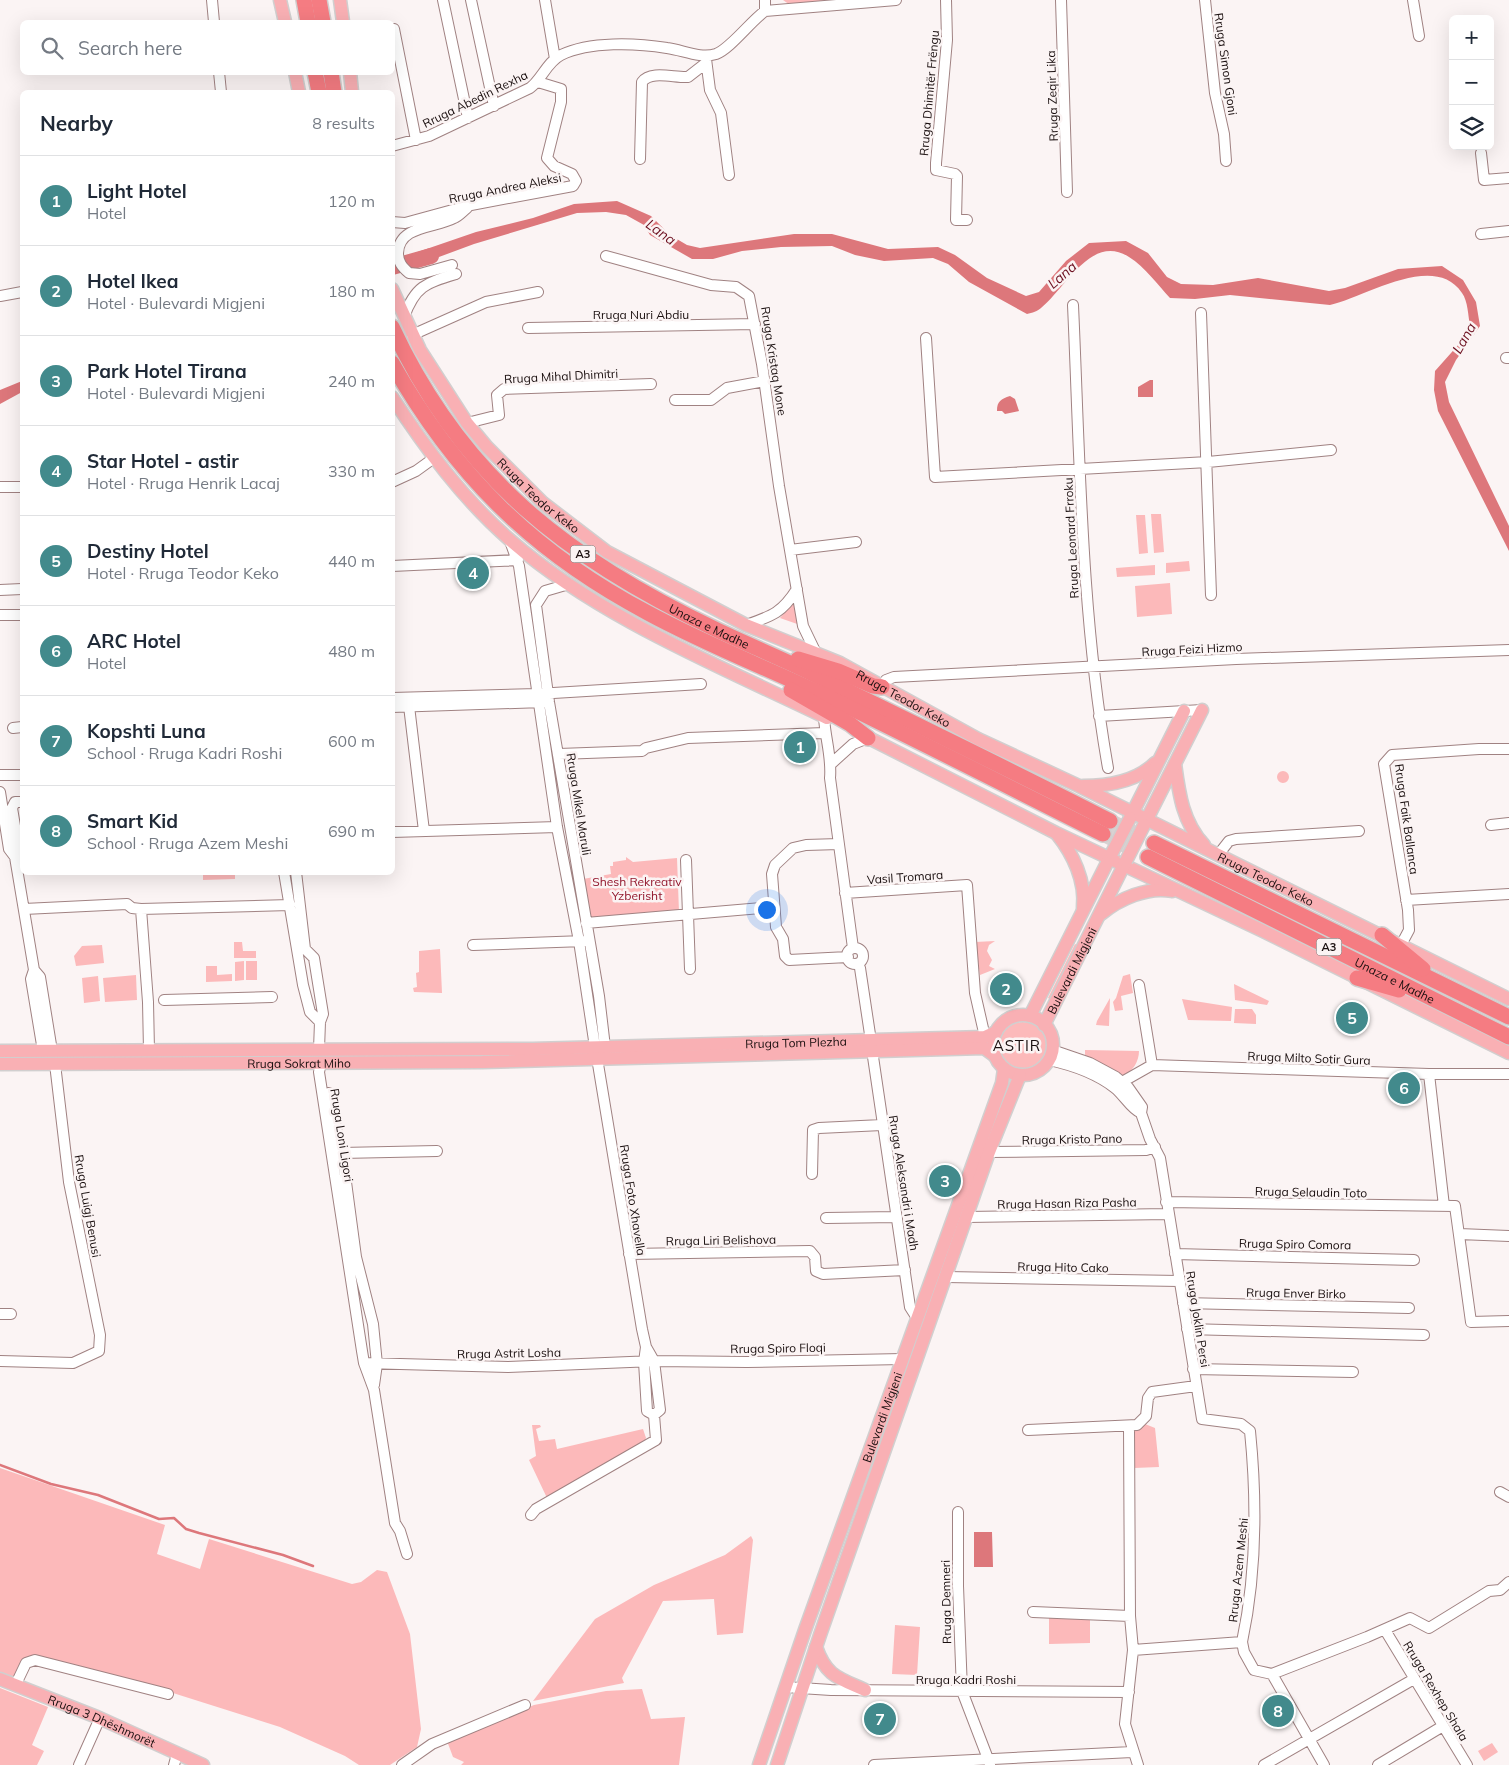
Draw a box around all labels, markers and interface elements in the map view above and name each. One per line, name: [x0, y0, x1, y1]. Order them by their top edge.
street label: Rruga Simon Gjoni: [1211, 12, 1241, 116]
map controls: [1449, 15, 1494, 150]
button: +: [1449, 15, 1494, 60]
search box: [20, 20, 395, 75]
street label: Rruga Dhimitër Frëngu: [916, 29, 942, 157]
icon: search: [38, 34, 66, 62]
text: Search here: [78, 36, 182, 60]
street label: Rruga Zeqir Lika: [1043, 50, 1061, 142]
button: −: [1449, 60, 1494, 105]
street label: Rruga Abedin Rexha: [420, 67, 530, 131]
button: layers: [1449, 105, 1494, 150]
text: Nearby: [40, 110, 113, 136]
text: 8 results: [312, 113, 375, 133]
street label: Rruga Andrea Aleksi: [447, 170, 563, 206]
text: Light Hotel: [87, 179, 187, 203]
text: 1: [51, 191, 61, 211]
text: 120 m: [328, 191, 375, 211]
text: Hotel: [87, 203, 126, 223]
water label: Lana: [643, 215, 679, 249]
water label: Lana: [1044, 258, 1080, 292]
text: Hotel Ikea: [87, 269, 178, 293]
text: 2: [51, 281, 61, 301]
text: 180 m: [328, 281, 375, 301]
text: Hotel · Bulevardi Migjeni: [87, 293, 265, 313]
street label: Rruga Kristaq Mone: [758, 305, 790, 417]
street label: Rruga Nuri Abdiu: [593, 307, 689, 322]
water label: Lana: [1448, 319, 1480, 357]
text: Park Hotel Tirana: [87, 359, 247, 383]
street label: Rruga Mihal Dhimitri: [504, 366, 619, 386]
text: 3: [51, 371, 61, 391]
text: 240 m: [328, 371, 375, 391]
text: Hotel · Bulevardi Migjeni: [87, 383, 265, 403]
text: Star Hotel - astir: [87, 449, 239, 473]
street label: Rruga Teodor Keko: [495, 455, 583, 536]
text: 4: [51, 461, 61, 481]
text: 330 m: [328, 461, 375, 481]
text: Hotel · Rruga Henrik Lacaj: [87, 473, 280, 493]
street label: Rruga Leonard Frroku: [1060, 477, 1082, 599]
text: Destiny Hotel: [87, 539, 209, 563]
road number: A3: [570, 546, 596, 562]
text: 5: [51, 551, 61, 571]
text: 440 m: [328, 551, 375, 571]
pin: 4: [457, 554, 489, 592]
text: Hotel · Rruga Teodor Keko: [87, 563, 279, 583]
street label: Unaza e Madhe: [667, 600, 752, 651]
text: ARC Hotel: [87, 629, 181, 653]
street label: Rruga Feizi Hizmo: [1141, 639, 1243, 659]
text: 6: [51, 641, 61, 661]
text: 480 m: [328, 641, 375, 661]
text: Hotel: [87, 653, 126, 673]
street label: Rruga Teodor Keko: [854, 666, 954, 730]
text: Kopshti Luna: [87, 719, 206, 743]
pin: 1: [784, 728, 816, 766]
text: 7: [51, 731, 61, 751]
text: 600 m: [328, 731, 375, 751]
text: School · Rruga Kadri Roshi: [87, 743, 282, 763]
street label: Rruga Mikel Maruli: [564, 752, 595, 856]
street label: Rruga Faik Ballanca: [1392, 763, 1422, 875]
text: Smart Kid: [87, 809, 178, 833]
text: 8: [51, 821, 61, 841]
text: 690 m: [328, 821, 375, 841]
text: School · Rruga Azem Meshi: [87, 833, 288, 853]
street label: Rruga Teodor Keko: [1215, 849, 1317, 909]
street label: Vasil Tromara: [866, 867, 944, 887]
park label: Shesh Rekreativ Yzberisht: [592, 874, 682, 903]
your location: [754, 897, 780, 923]
street label: Bulevardi Migjeni: [1043, 924, 1099, 1016]
road number: A3: [1316, 939, 1342, 956]
street label: Unaza e Madhe: [1353, 954, 1437, 1006]
pin: 2: [990, 970, 1022, 1008]
pin: 5: [1336, 999, 1368, 1037]
street label: Rruga Tom Plezha: [745, 1033, 847, 1051]
district label: ASTIR: [993, 1036, 1041, 1055]
street label: Rruga Milto Sotir Gura: [1247, 1048, 1371, 1068]
street label: Rruga Sokrat Miho: [247, 1055, 351, 1070]
pin: 6: [1388, 1069, 1420, 1107]
street label: Rruga Loni Ligori: [327, 1087, 357, 1183]
street label: Rruga Aleksandri i Madh: [886, 1114, 922, 1252]
street label: Rruga Kristo Pano: [1022, 1131, 1123, 1147]
street label: Rruga Foto Xhavella: [617, 1143, 649, 1257]
street label: Rruga Luigj Benusi: [72, 1153, 104, 1259]
pin: 3: [929, 1162, 961, 1200]
street label: Rruga Selaudin Toto: [1255, 1184, 1367, 1200]
street label: Rruga Hasan Riza Pasha: [997, 1194, 1137, 1212]
street label: Rruga Liri Belishova: [666, 1232, 776, 1248]
street label: Rruga Spiro Comora: [1239, 1236, 1351, 1252]
street label: Rruga Hito Cako: [1017, 1259, 1109, 1275]
street label: Rruga Joklin Persi: [1183, 1270, 1213, 1368]
street label: Rruga Enver Birko: [1246, 1285, 1346, 1301]
street label: Rruga Spiro Floqi: [730, 1340, 826, 1356]
street label: Rruga Astrit Losha: [457, 1345, 561, 1361]
street label: Bulevardi Migjeni: [859, 1370, 905, 1464]
street label: Rruga Azem Meshi: [1225, 1517, 1251, 1623]
street label: Rruga Demneri: [938, 1560, 954, 1644]
street label: Rruga Rexhep Shala: [1400, 1638, 1472, 1744]
street label: Rruga Kadri Roshi: [916, 1672, 1016, 1687]
street label: Rruga 3 Dhëshmorët: [46, 1691, 158, 1750]
pin: 8: [1262, 1692, 1294, 1730]
pin: 7: [864, 1700, 896, 1738]

